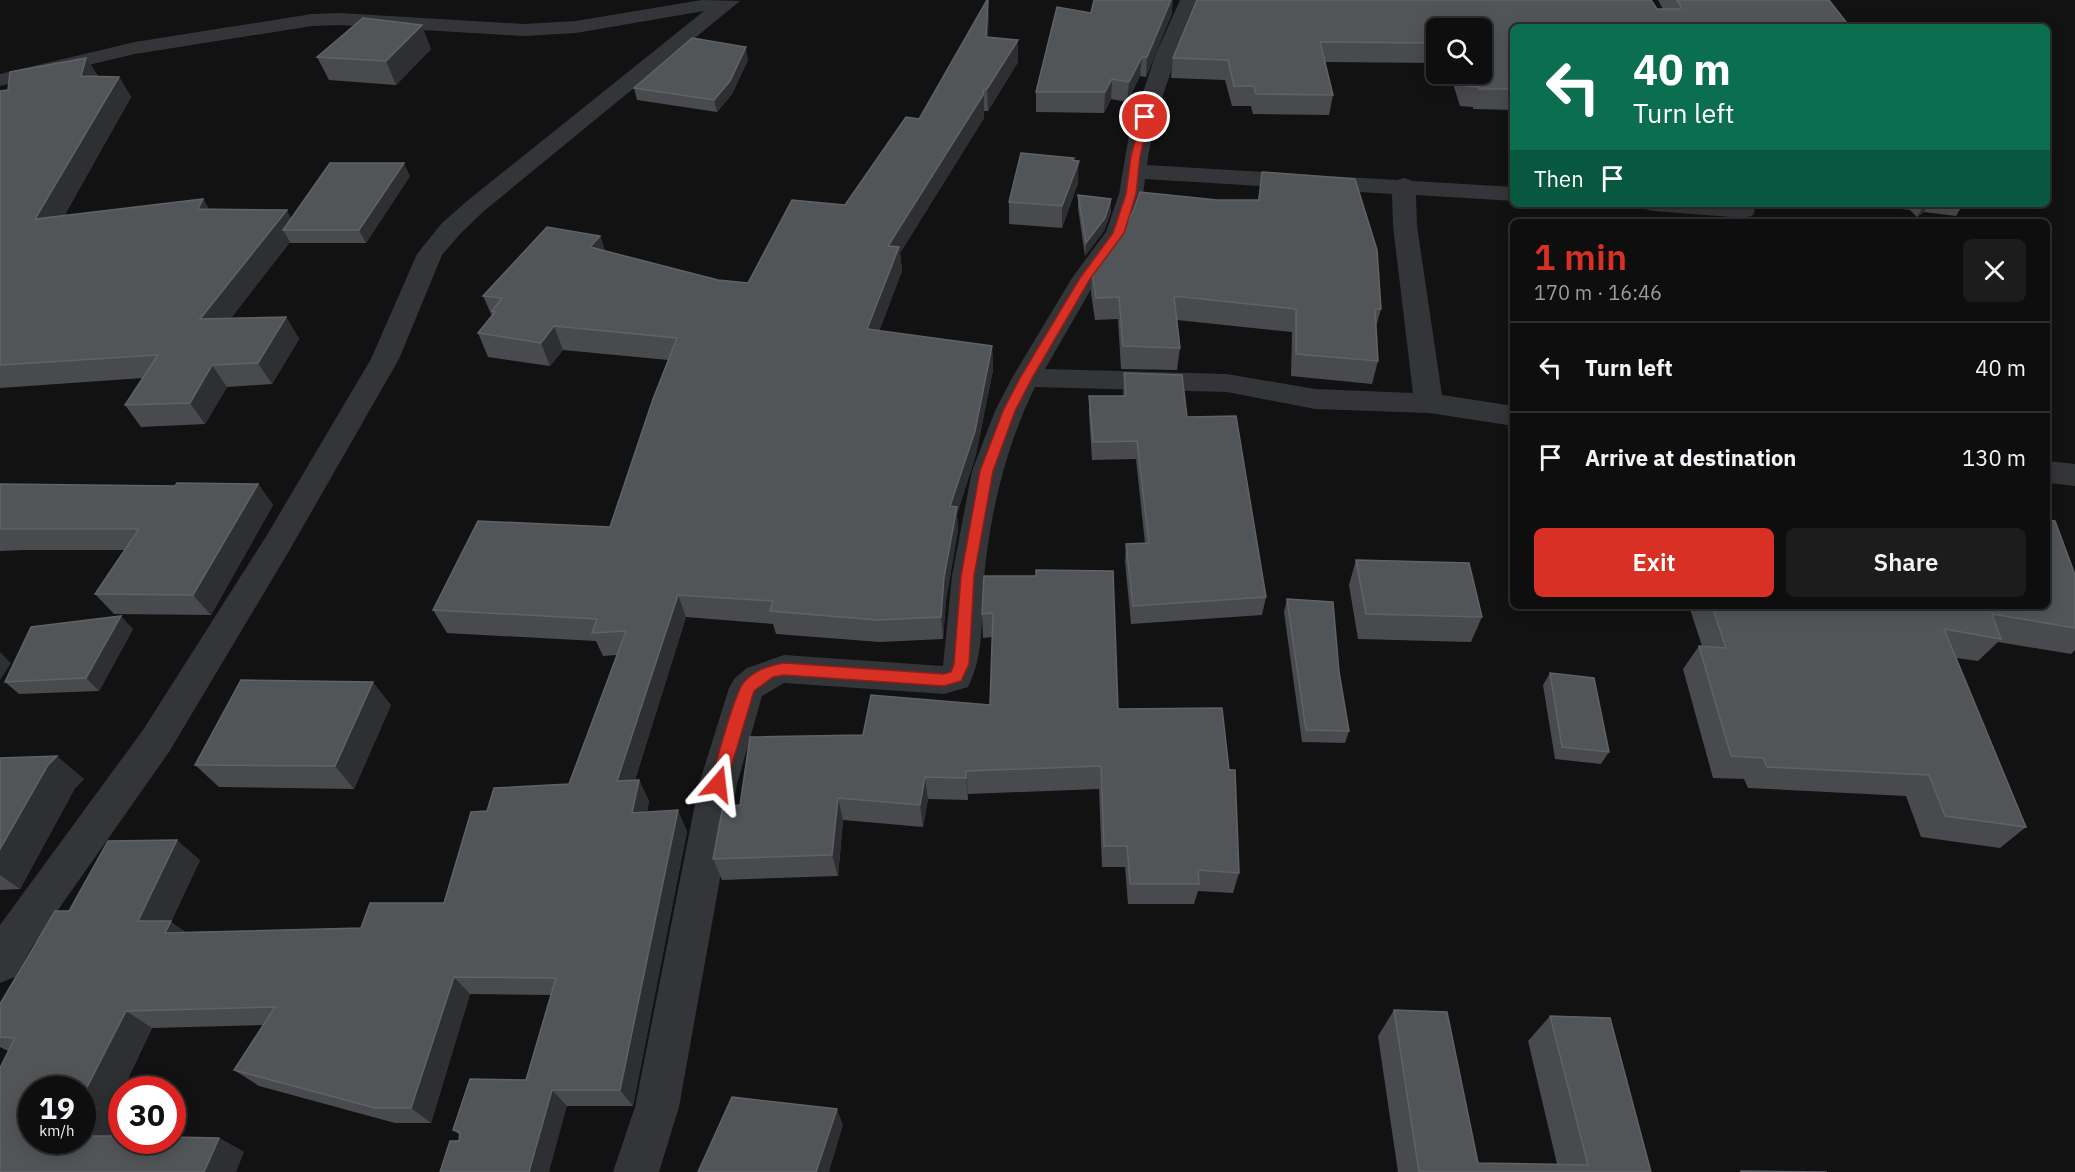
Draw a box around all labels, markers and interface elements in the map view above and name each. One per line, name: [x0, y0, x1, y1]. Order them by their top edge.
map controls: [1426, 18, 1492, 84]
button: search: [1426, 18, 1492, 84]
text: 40 m: [1633, 42, 1731, 97]
icon: left: [1534, 48, 1612, 126]
pin: [1119, 91, 1170, 142]
text: Turn left: [1633, 95, 1734, 130]
icon: arrive: [1128, 100, 1161, 133]
icon: arrive: [1596, 162, 1629, 195]
text: Then: [1534, 164, 1584, 193]
text: 1 min: [1534, 233, 1627, 280]
button: close: [1963, 239, 2026, 302]
text: 170 m · 16:46: [1534, 279, 1662, 306]
icon: left: [1534, 351, 1567, 384]
text: Turn left: [1585, 353, 1673, 382]
text: 40 m: [1975, 353, 2026, 382]
icon: arrive: [1534, 441, 1567, 474]
text: Arrive at destination: [1585, 443, 1796, 472]
text: 130 m: [1962, 443, 2026, 472]
button: Exit: [1534, 528, 1774, 597]
button: Share: [1786, 528, 2026, 597]
position arrow: [686, 752, 750, 816]
speed limit sign: 30: [108, 1076, 186, 1154]
text: 19: [39, 1088, 75, 1127]
text: km/h: [39, 1121, 75, 1140]

